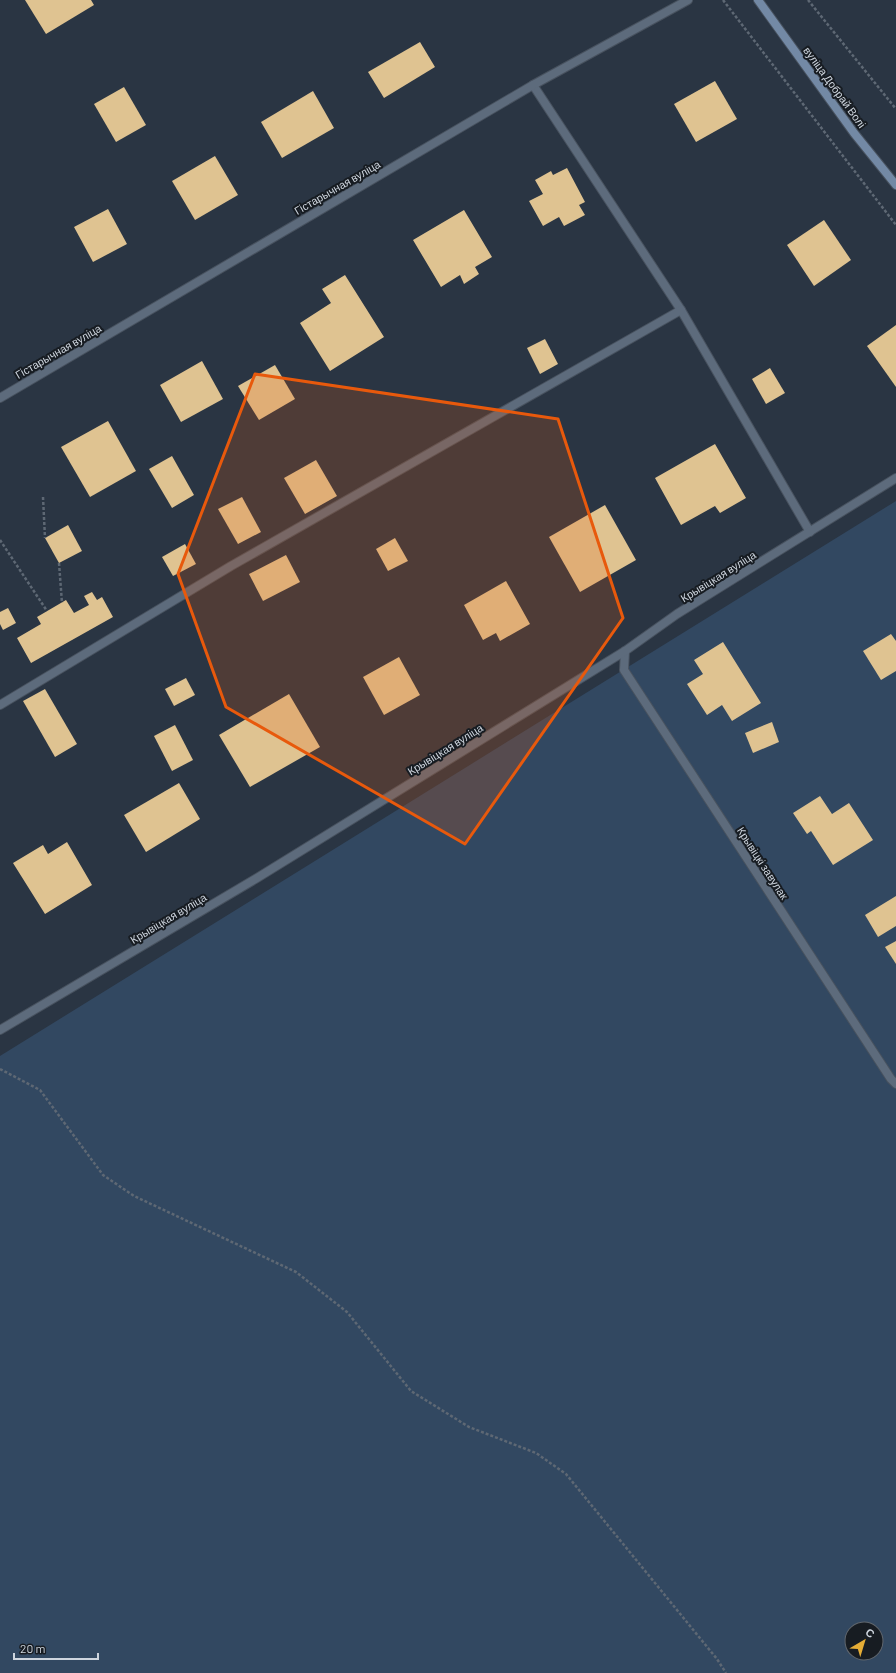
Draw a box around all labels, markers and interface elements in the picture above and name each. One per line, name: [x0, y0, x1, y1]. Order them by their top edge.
street label: вуліца Добрай Волі: [801, 44, 869, 130]
street label: Гістарычная вуліца: [292, 157, 383, 217]
street label: Гістарычная вуліца: [13, 321, 104, 381]
street label: Крывіцкая вуліца: [678, 547, 759, 604]
street label: Крывіцкая вуліца: [405, 720, 486, 777]
street label: Крывіцкі завулак: [735, 824, 791, 902]
street label: Крывіцкая вуліца: [128, 890, 209, 946]
north arrow: [844, 1621, 884, 1661]
text: С: [863, 1625, 878, 1640]
scale bar: [14, 1635, 98, 1661]
text: 20 m: [20, 1641, 46, 1655]

